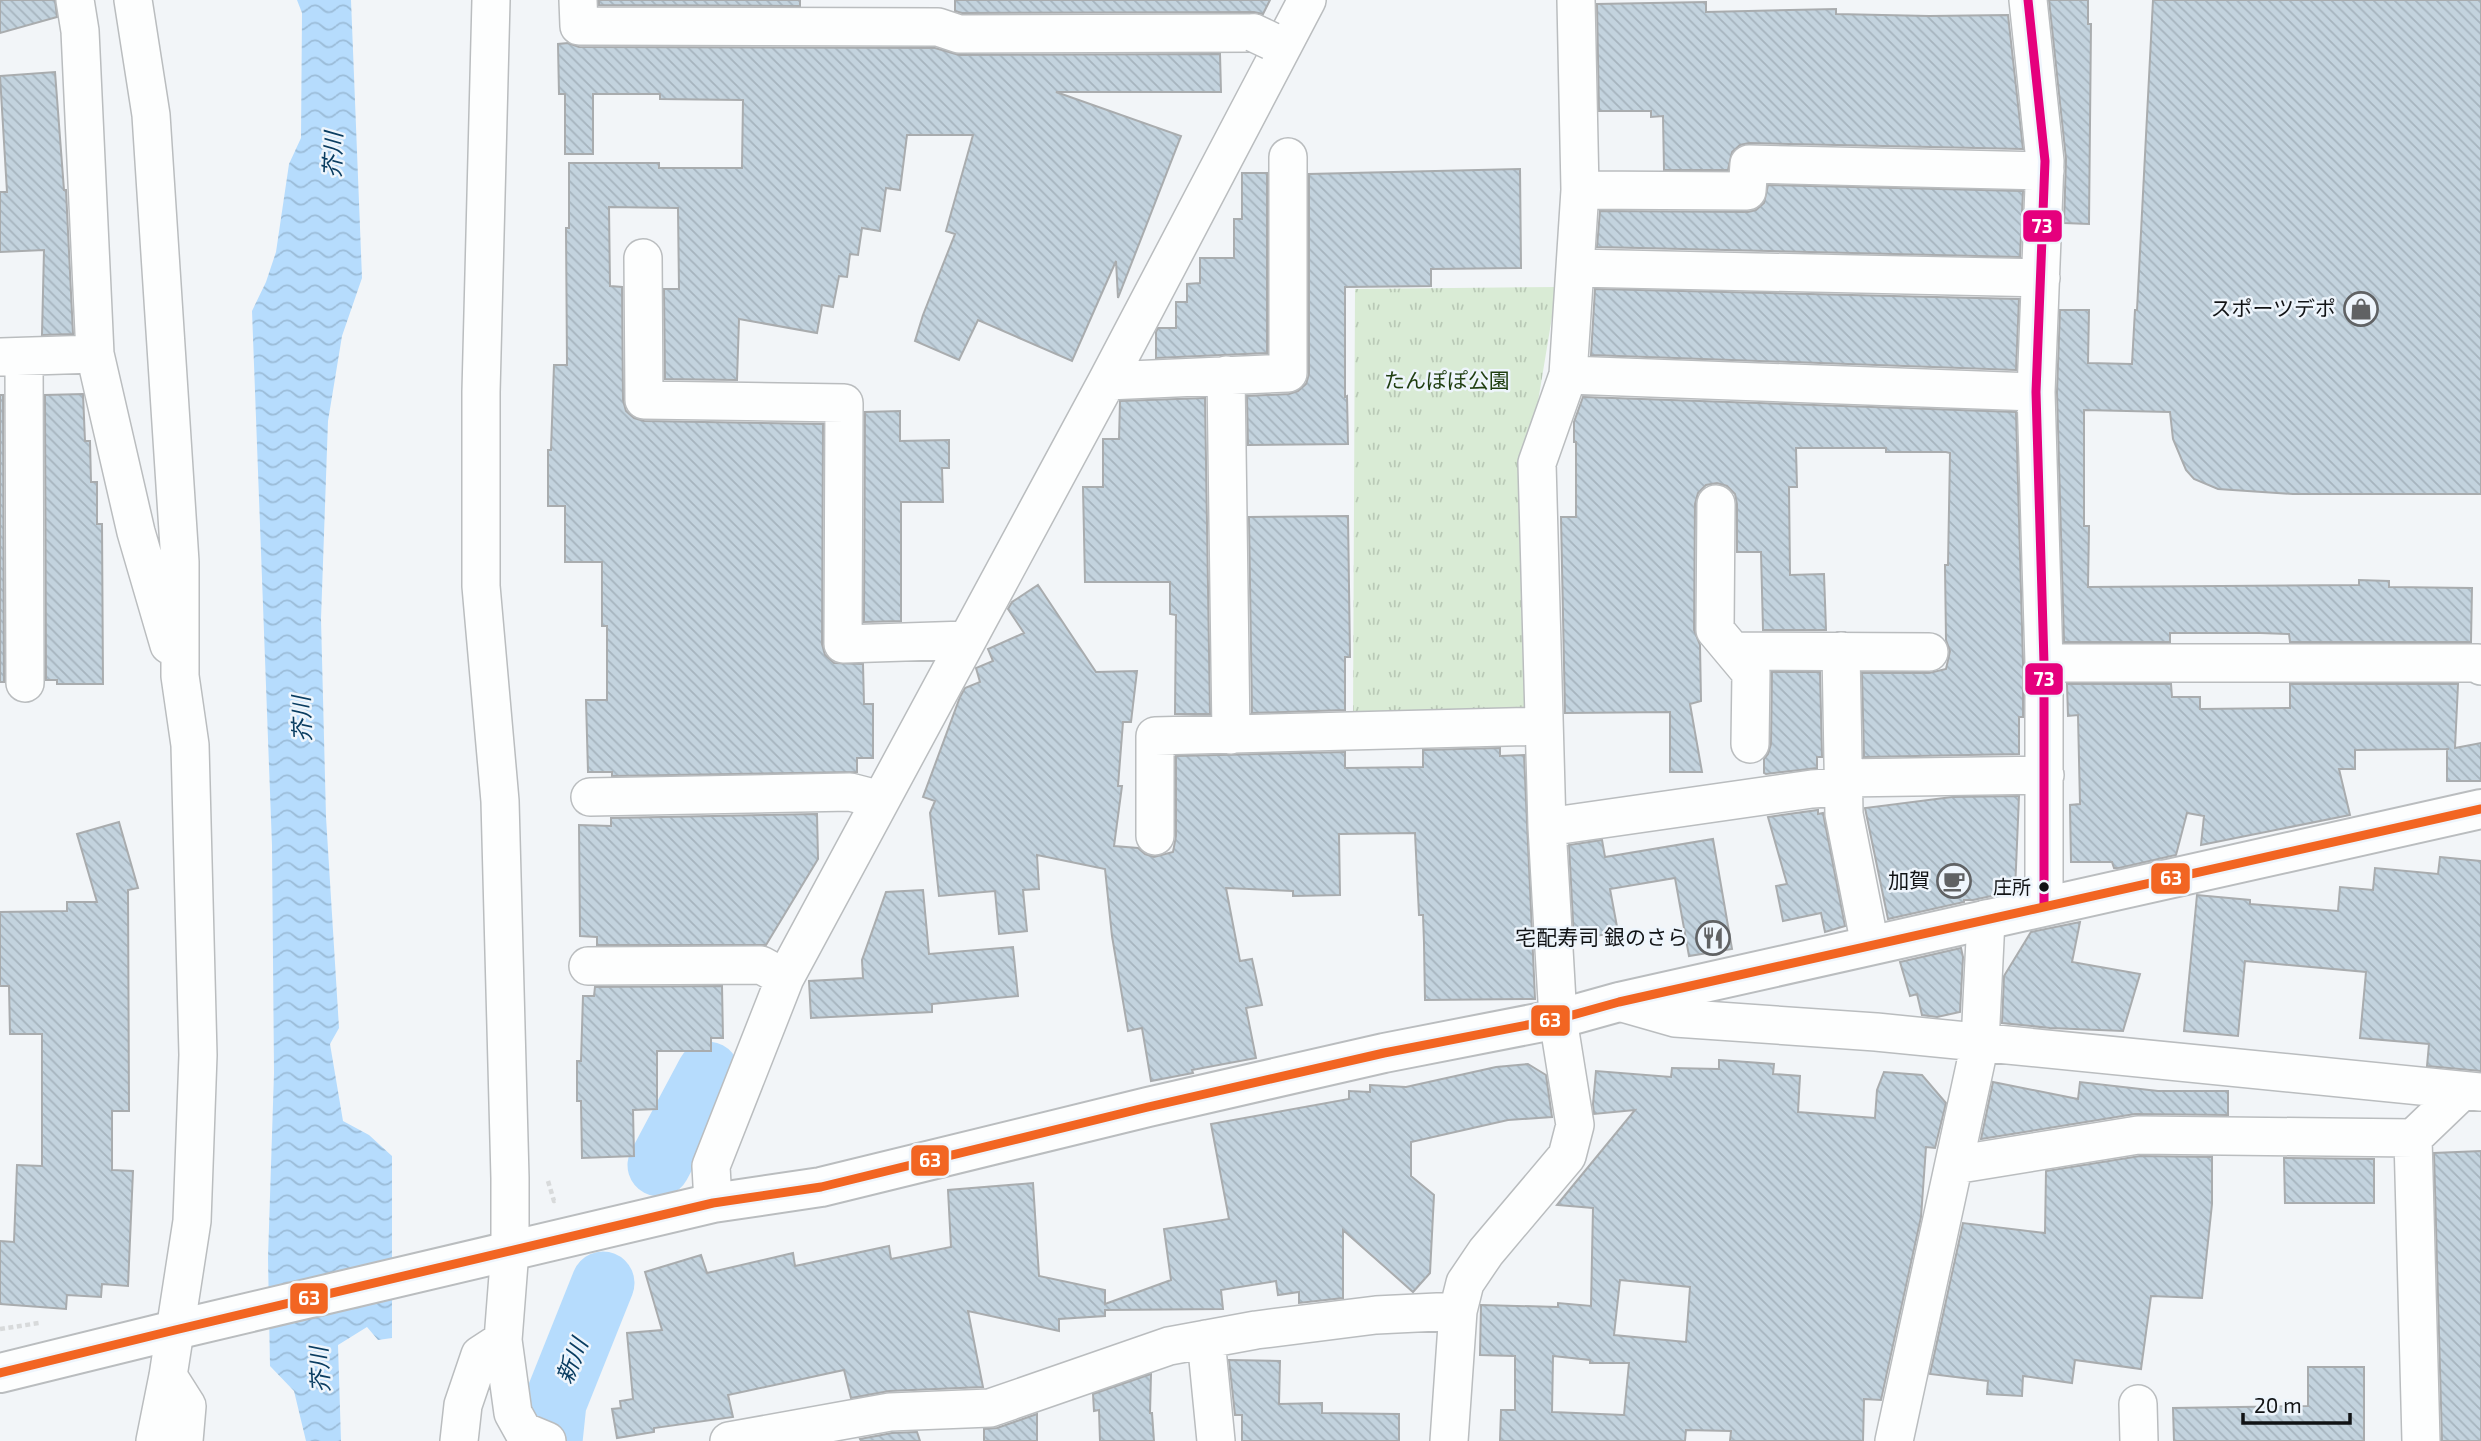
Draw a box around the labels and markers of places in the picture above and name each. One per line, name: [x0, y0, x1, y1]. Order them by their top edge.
shop icon: スポーツデポ: [2342, 290, 2380, 328]
place label: スポーツデポ: [2210, 295, 2336, 320]
cafe icon: 加賀: [1935, 862, 1973, 900]
place label: 加賀: [1888, 867, 1930, 892]
place label: 庄所: [1993, 875, 2031, 898]
marker: 庄所: [2037, 880, 2051, 894]
restaurant icon: 宅配寿司 銀のさら: [1694, 919, 1732, 957]
place label: 宅配寿司 銀のさら: [1515, 924, 1688, 949]

